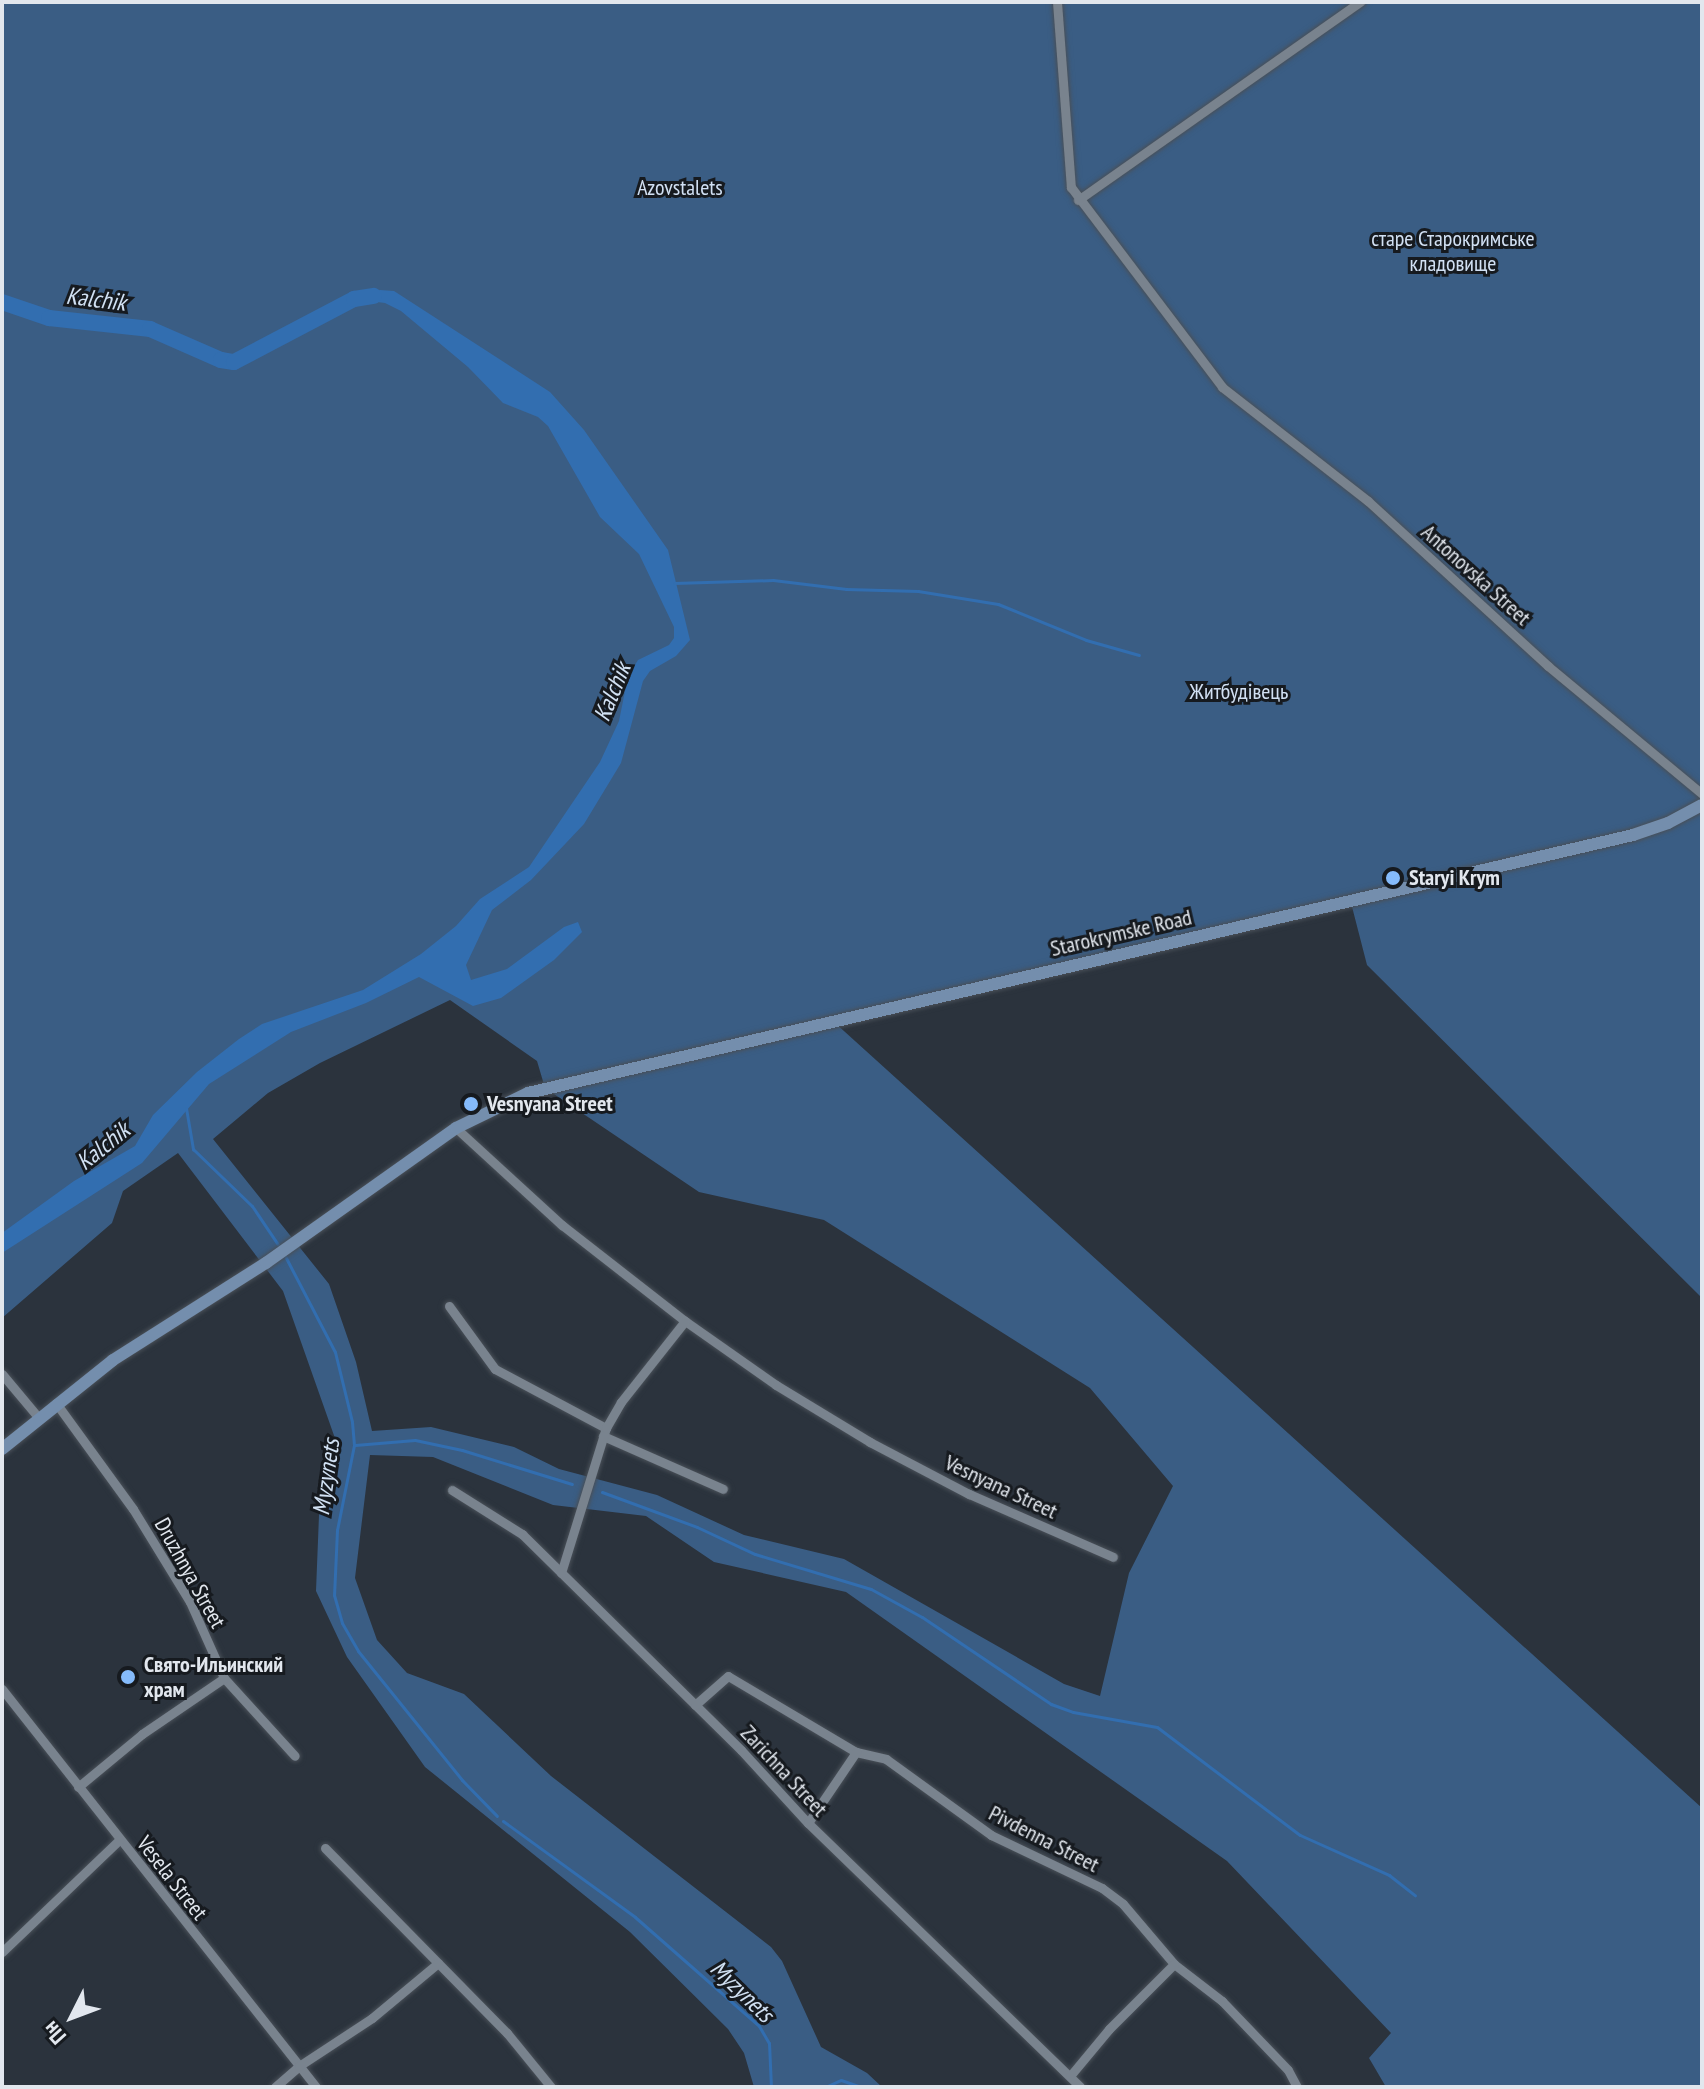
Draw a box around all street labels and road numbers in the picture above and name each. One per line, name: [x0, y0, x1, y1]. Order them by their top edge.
street label: Antonovska Street: [1416, 519, 1536, 631]
street label: Starokrymske Road: [1048, 904, 1194, 962]
street label: Vesnyana Street: [941, 1449, 1061, 1525]
street label: Druzhnya Street: [149, 1513, 231, 1633]
street label: Zarichna Street: [735, 1720, 833, 1822]
street label: Pivdenna Street: [984, 1800, 1104, 1878]
street label: Vesela Street: [131, 1831, 213, 1925]

